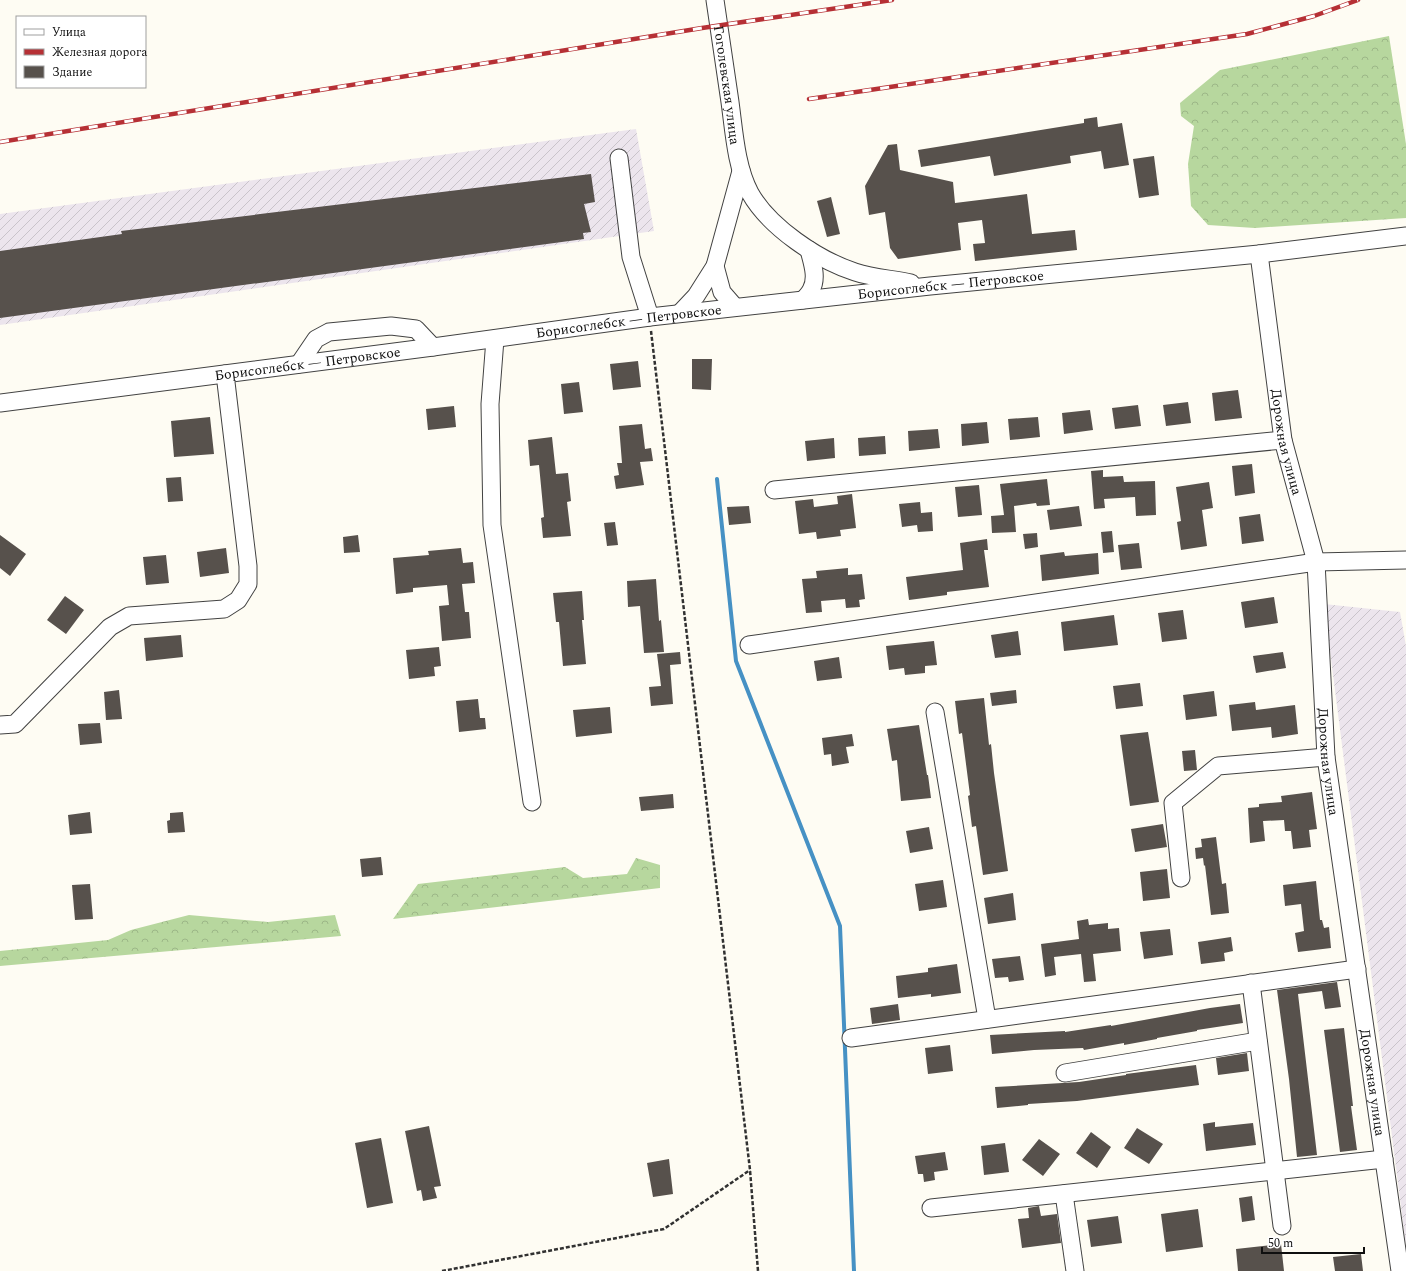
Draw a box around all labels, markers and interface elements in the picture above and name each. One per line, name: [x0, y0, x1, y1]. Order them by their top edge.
legend: [16, 16, 146, 88]
text: Улица: [52, 23, 86, 42]
street label: Гоголевская улица: [708, 24, 746, 146]
text: Железная дорога: [52, 43, 147, 62]
text: Здание: [52, 63, 92, 82]
street label: Борисоглебск — Петровское: [856, 264, 1045, 304]
street label: Борисоглебск — Петровское: [534, 299, 723, 343]
street label: Борисоглебск — Петровское: [213, 341, 402, 386]
street label: Дорожная улица: [1266, 388, 1308, 497]
street label: Дорожная улица: [1313, 707, 1345, 817]
street label: Дорожная улица: [1355, 1028, 1391, 1138]
scale bar: [1262, 1229, 1364, 1255]
text: 50 m: [1268, 1234, 1293, 1253]

